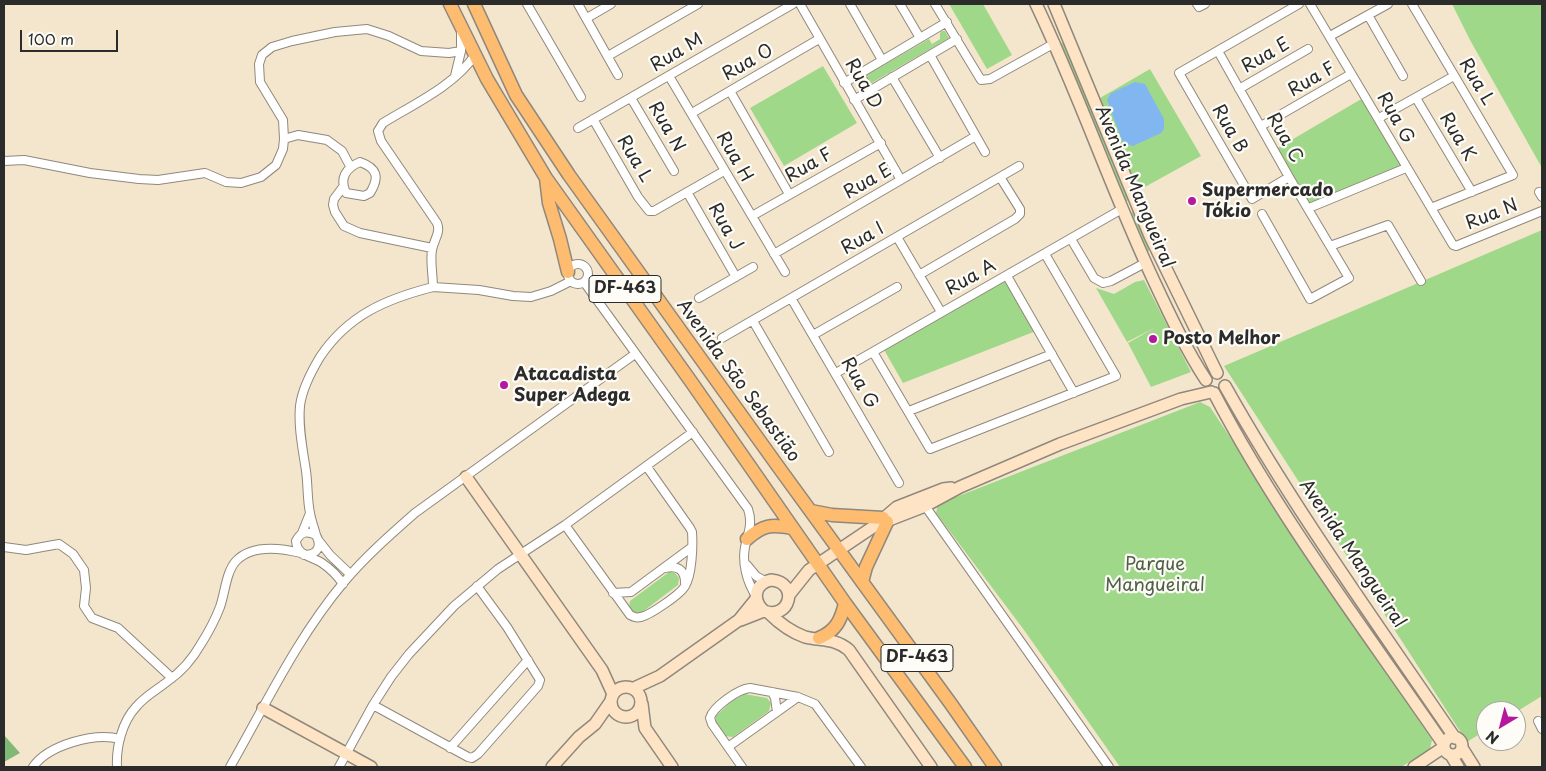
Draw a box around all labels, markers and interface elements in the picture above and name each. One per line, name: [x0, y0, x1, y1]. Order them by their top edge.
scale bar: [22, 20, 120, 52]
text: 100 m: [28, 27, 74, 50]
street label: Rua M: [647, 29, 707, 77]
street label: Rua E: [1238, 34, 1294, 78]
street label: Rua O: [719, 40, 777, 86]
street label: Rua D: [840, 55, 886, 113]
street label: Rua L: [1454, 55, 1498, 109]
street label: Rua F: [1285, 58, 1339, 102]
street label: Rua G: [1372, 89, 1418, 147]
street label: Rua N: [643, 98, 689, 156]
street label: Rua B: [1207, 101, 1251, 157]
street label: Avenida Mangueiral: [1090, 102, 1178, 272]
street label: Rua C: [1261, 109, 1307, 167]
street label: Rua K: [1434, 109, 1480, 165]
street label: Rua H: [711, 128, 757, 186]
street label: Rua L: [612, 132, 656, 186]
street label: Rua F: [782, 144, 836, 188]
street label: Rua E: [840, 160, 896, 204]
place label: Supermercado Tókio: [1202, 180, 1333, 222]
marker: Supermercado Tókio: [1186, 195, 1198, 207]
street label: Rua N: [1463, 195, 1521, 235]
street label: Rua J: [703, 199, 747, 255]
street label: Rua I: [838, 218, 888, 260]
street label: Rua A: [942, 255, 1000, 301]
road number: DF-463: [589, 276, 661, 302]
street label: Avenida São Sebastião: [672, 296, 804, 466]
place label: Posto Melhor: [1163, 328, 1280, 350]
marker: Posto Melhor: [1147, 333, 1159, 345]
street label: Rua G: [836, 354, 882, 412]
place label: Atacadista Super Adega: [514, 364, 630, 406]
marker: Atacadista Super Adega: [498, 379, 510, 391]
street label: Avenida Mangueiral: [1294, 476, 1410, 632]
park label: Parque Mangueiral: [1105, 554, 1205, 596]
road number: DF-463: [881, 644, 953, 671]
north arrow: [1476, 701, 1526, 751]
text: N: [1482, 726, 1503, 749]

